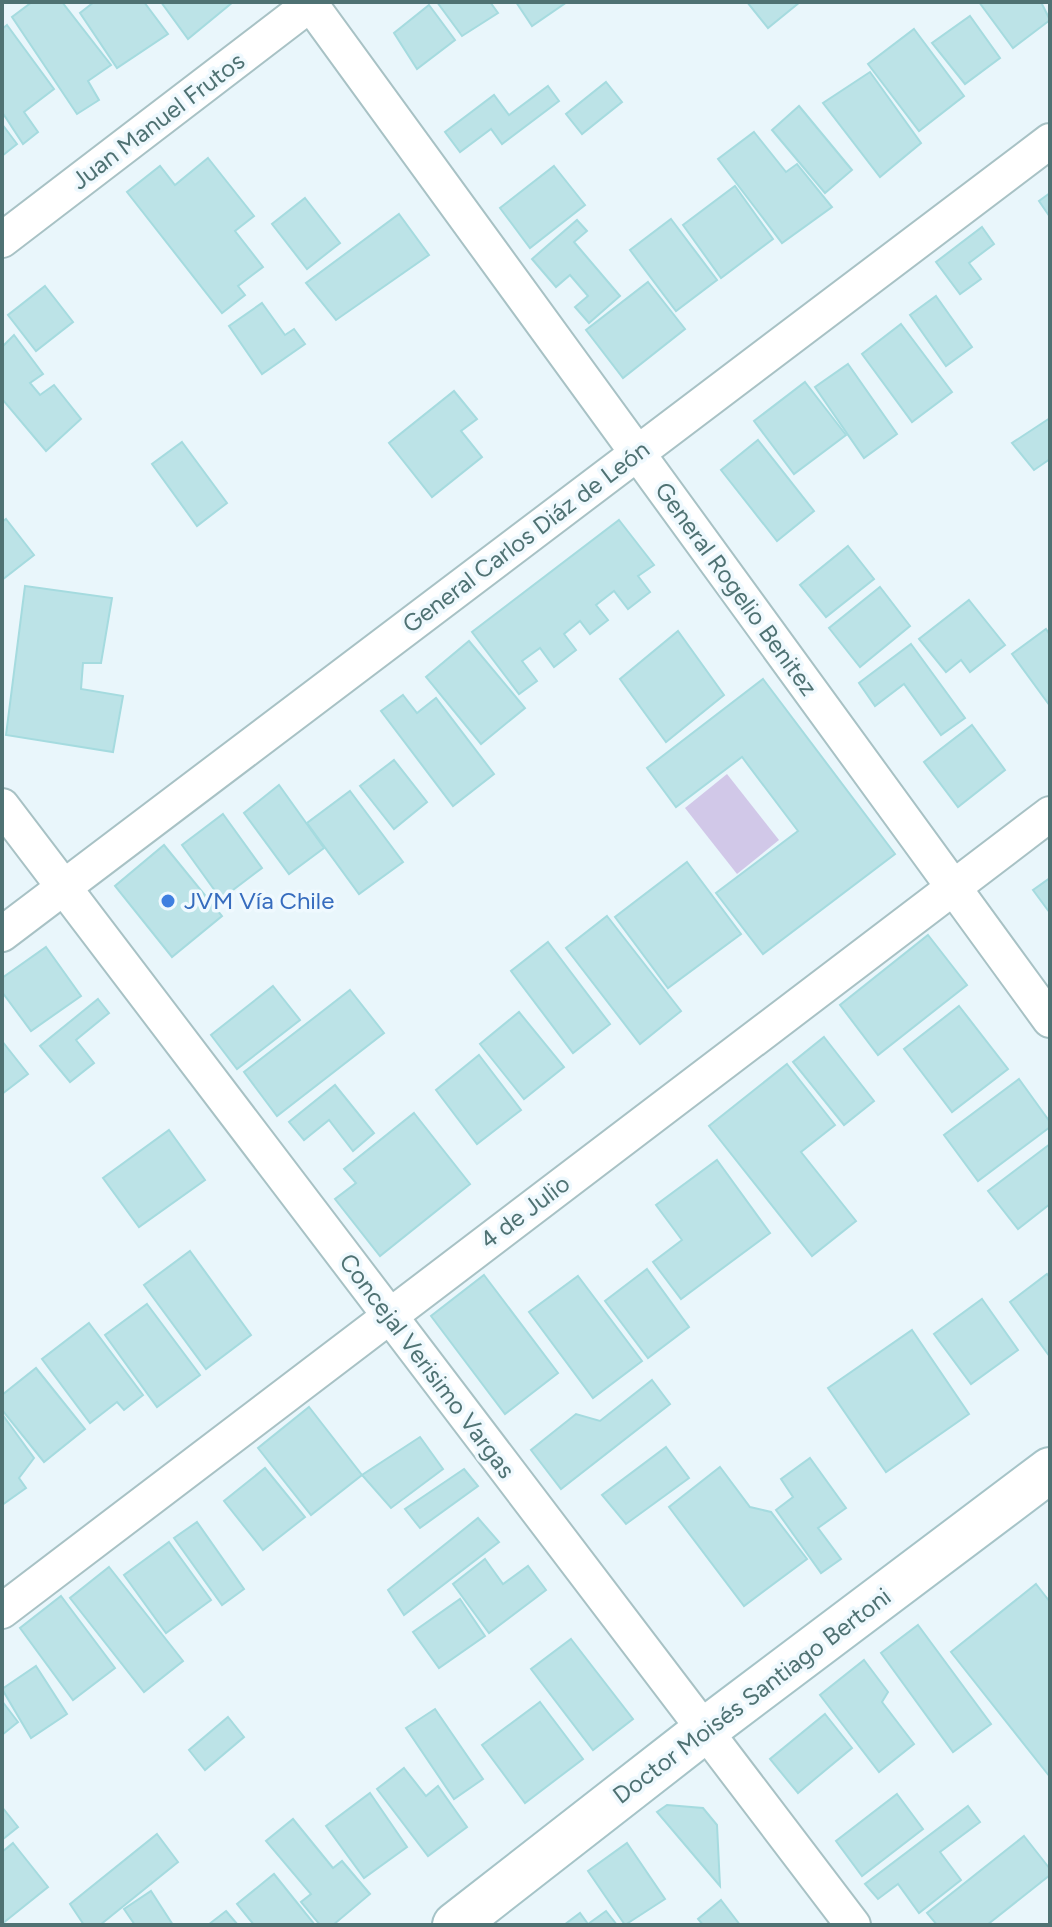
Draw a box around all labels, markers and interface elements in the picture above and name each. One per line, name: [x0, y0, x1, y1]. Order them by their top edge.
street label: Juan Manuel Frutos: [65, 46, 250, 195]
street label: General Carlos Diáz de León: [397, 434, 655, 639]
street label: General Rogelio Benitez: [649, 476, 824, 701]
place label: JVM Vía Chile: [184, 886, 334, 915]
marker: JVM Vía Chile: [159, 892, 177, 910]
street label: 4 de Julio: [474, 1169, 575, 1255]
street label: Concejal Verisimo Vargas: [333, 1248, 521, 1484]
street label: Doctor Moisés Santiago Bertoni: [607, 1582, 896, 1810]

